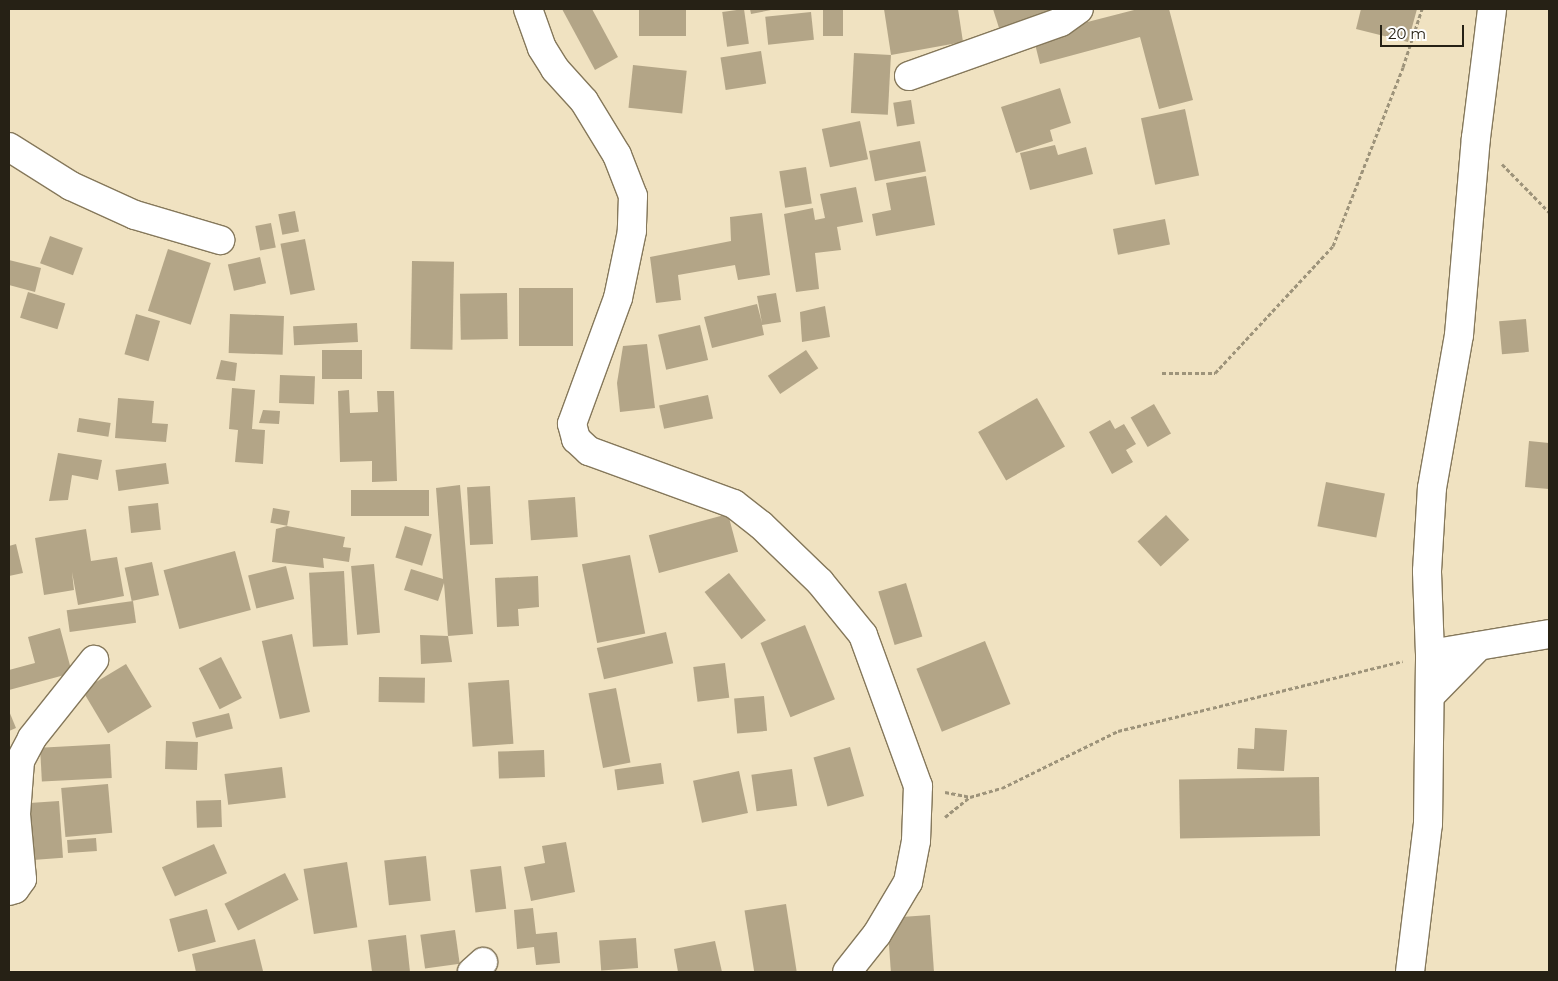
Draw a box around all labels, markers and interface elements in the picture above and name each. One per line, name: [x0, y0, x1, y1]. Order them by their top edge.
scale bar: [1383, 15, 1467, 47]
text: 20 m: [1388, 24, 1426, 43]

